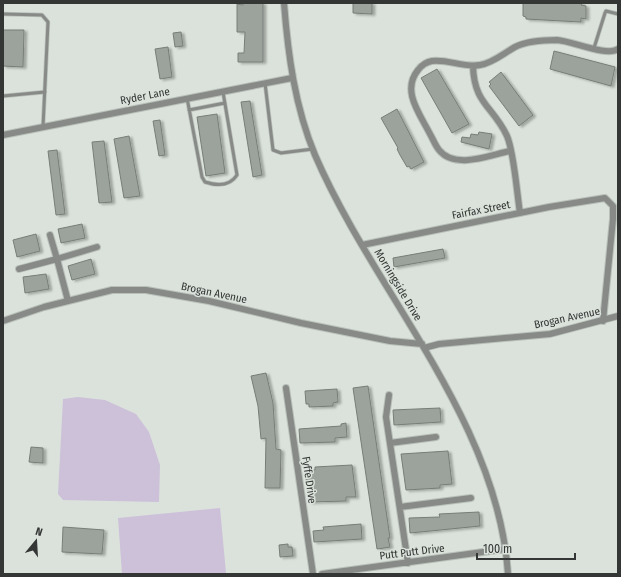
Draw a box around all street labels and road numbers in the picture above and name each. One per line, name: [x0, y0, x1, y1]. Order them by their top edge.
street label: Ryder Lane: [119, 85, 171, 107]
street label: Fairfax Street: [451, 198, 512, 222]
street label: Morningside Drive: [371, 247, 425, 323]
street label: Brogan Avenue: [180, 280, 248, 306]
street label: Brogan Avenue: [533, 305, 601, 331]
street label: Fyffe Drive: [299, 456, 319, 504]
street label: Putt Putt Drive: [379, 542, 445, 562]

